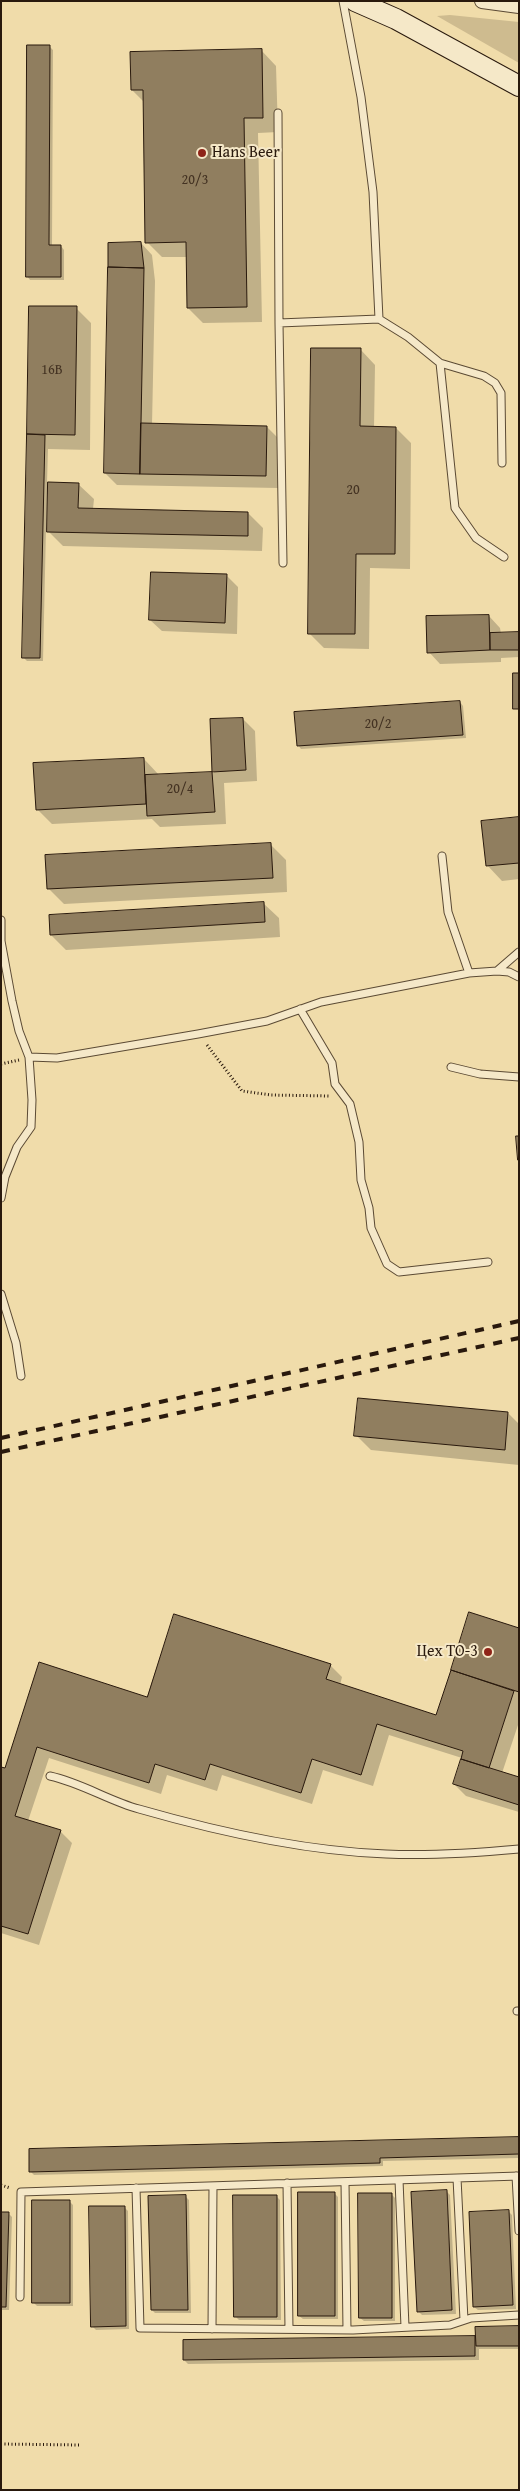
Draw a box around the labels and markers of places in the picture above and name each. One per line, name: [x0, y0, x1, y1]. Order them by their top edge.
place label: Hans Beer: [212, 143, 280, 163]
marker: Hans Beer: [196, 147, 208, 159]
place label: Цех ТО-3: [417, 1642, 478, 1662]
marker: Цех ТО-3: [482, 1646, 494, 1658]

